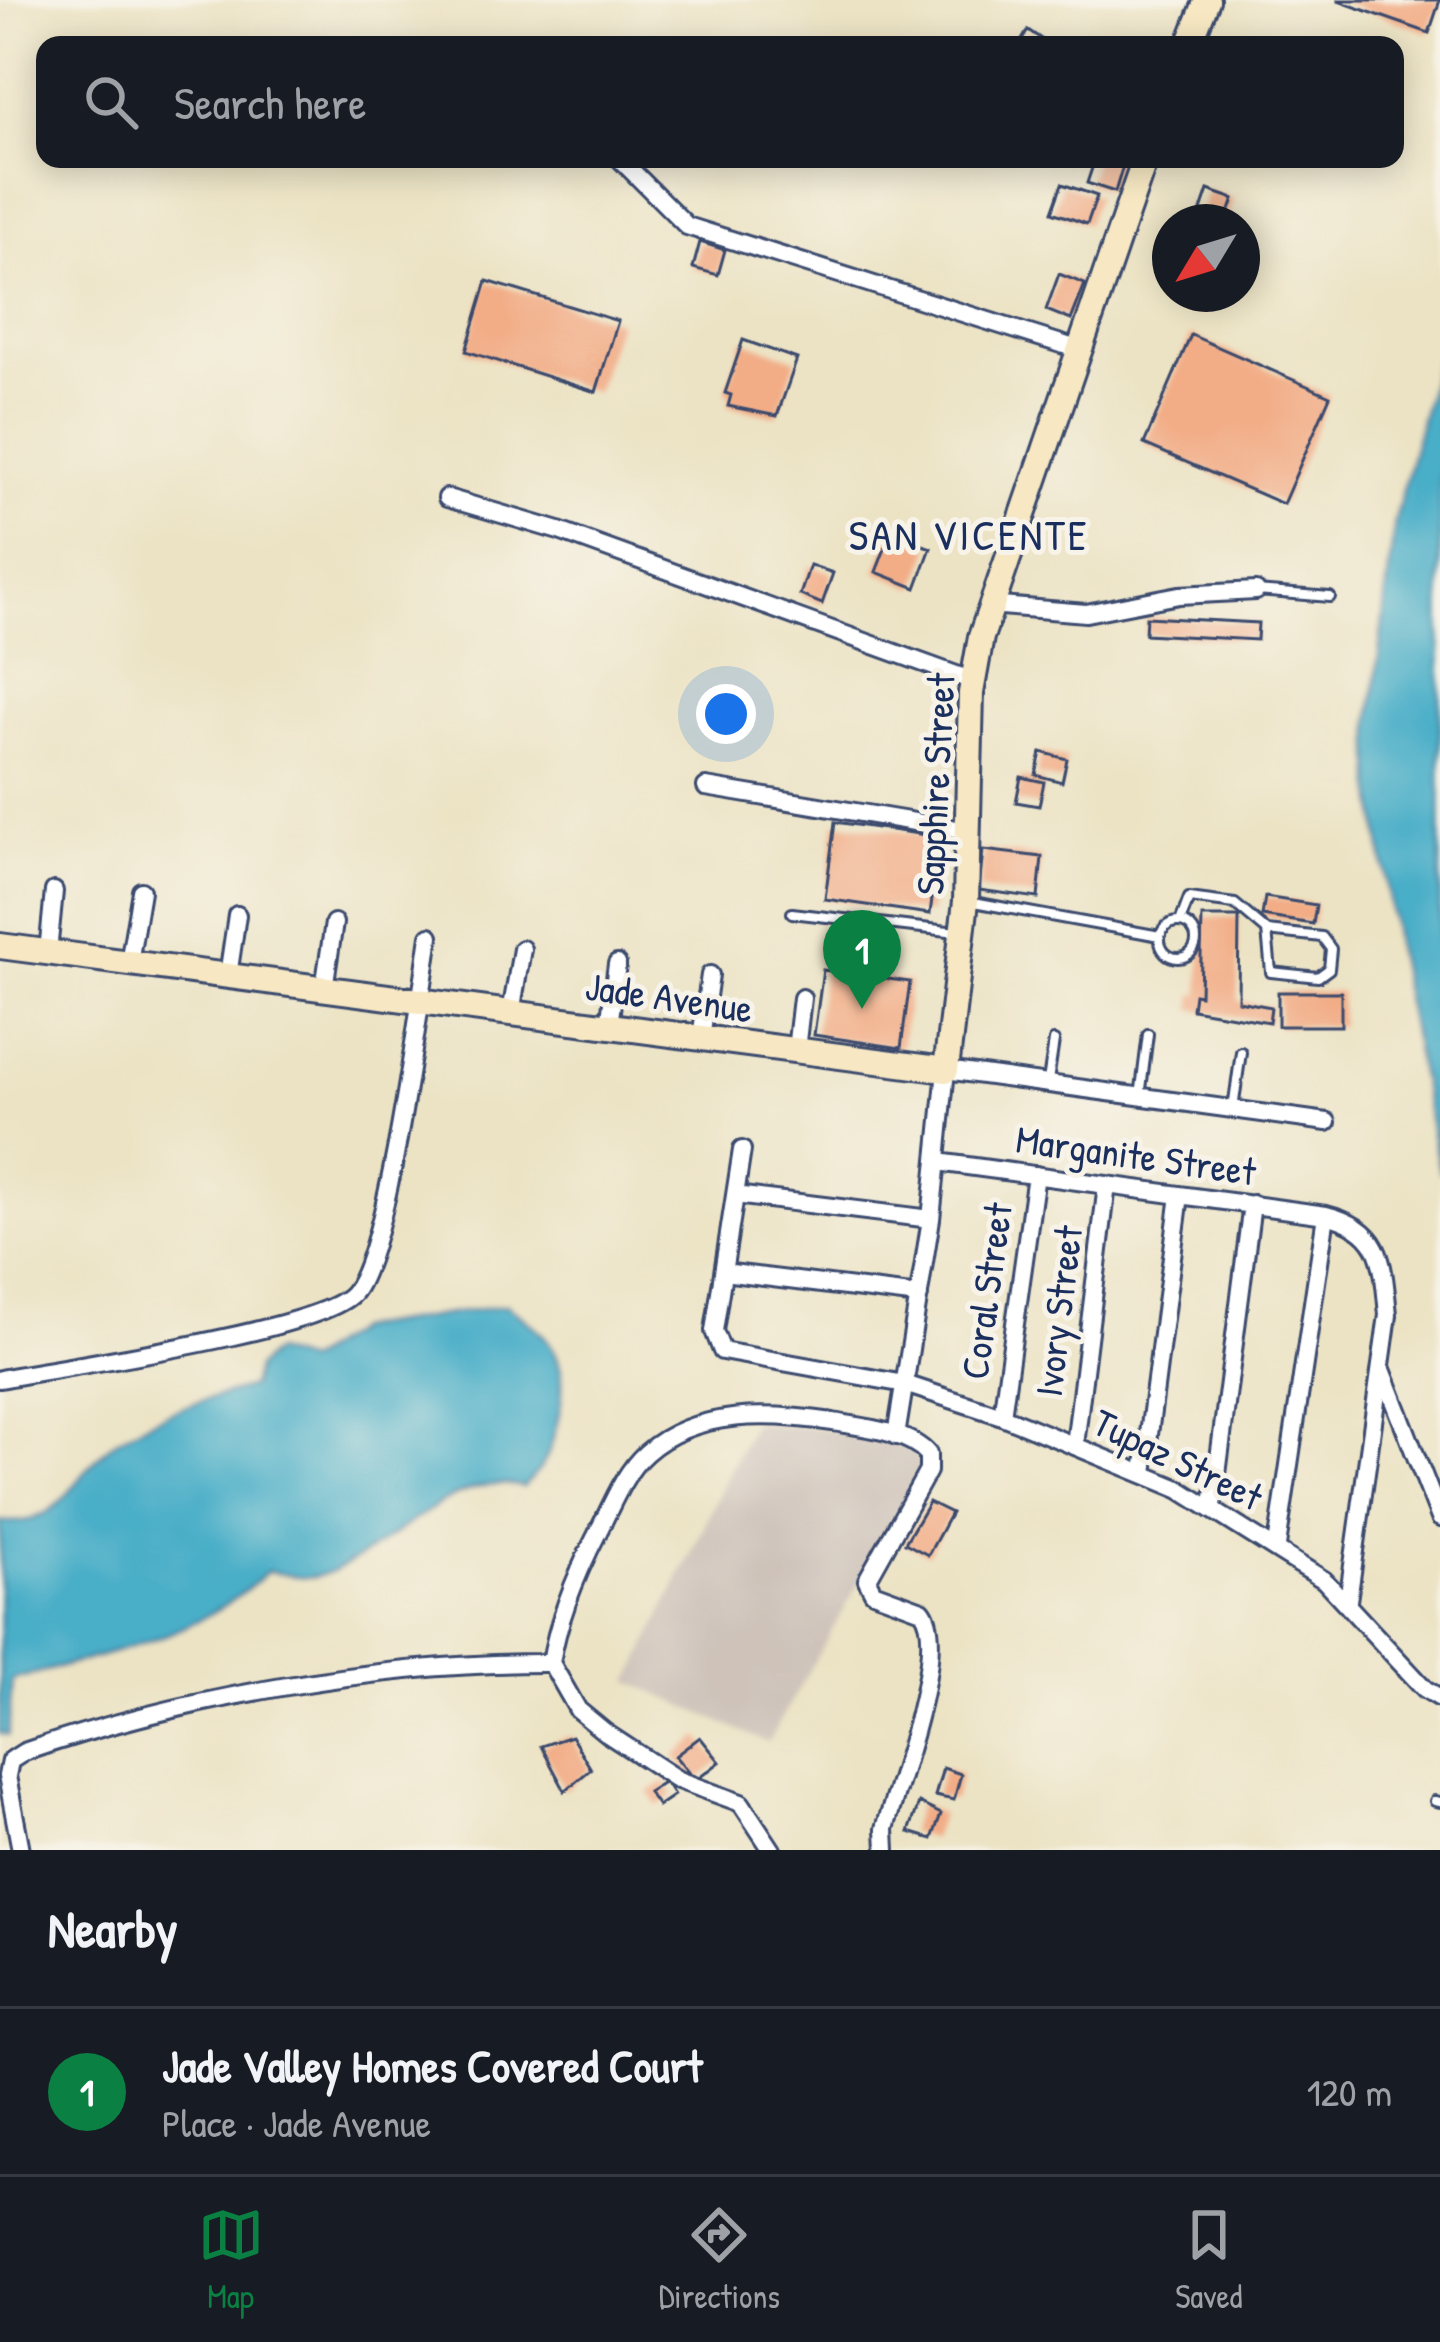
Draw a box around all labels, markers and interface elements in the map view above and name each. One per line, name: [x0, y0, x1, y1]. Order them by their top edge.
search box: [36, 36, 1404, 168]
icon: search: [78, 69, 144, 135]
text: Search here: [174, 72, 366, 133]
north arrow: [1152, 204, 1260, 312]
district label: SAN VICENTE: [849, 506, 1089, 563]
street label: Sapphire Street: [902, 671, 967, 896]
your location: [696, 684, 756, 744]
pin: 1: [823, 910, 901, 1009]
street label: Jade Avenue: [582, 959, 756, 1034]
street label: Marganite Street: [1013, 1111, 1260, 1198]
street label: Coral Street: [947, 1199, 1024, 1383]
street label: Ivory Street: [1021, 1222, 1094, 1399]
street label: Tupaz Street: [1085, 1395, 1272, 1523]
text: Nearby: [48, 1894, 178, 1963]
text: Jade Valley Homes Covered Court: [162, 2035, 703, 2096]
text: 1: [80, 2065, 94, 2118]
text: 120 m: [1307, 2065, 1392, 2118]
text: Place · Jade Avenue: [162, 2096, 431, 2149]
tab: Map: [198, 2202, 264, 2318]
tab: Directions: [659, 2202, 780, 2318]
tab: Saved: [1175, 2202, 1242, 2318]

